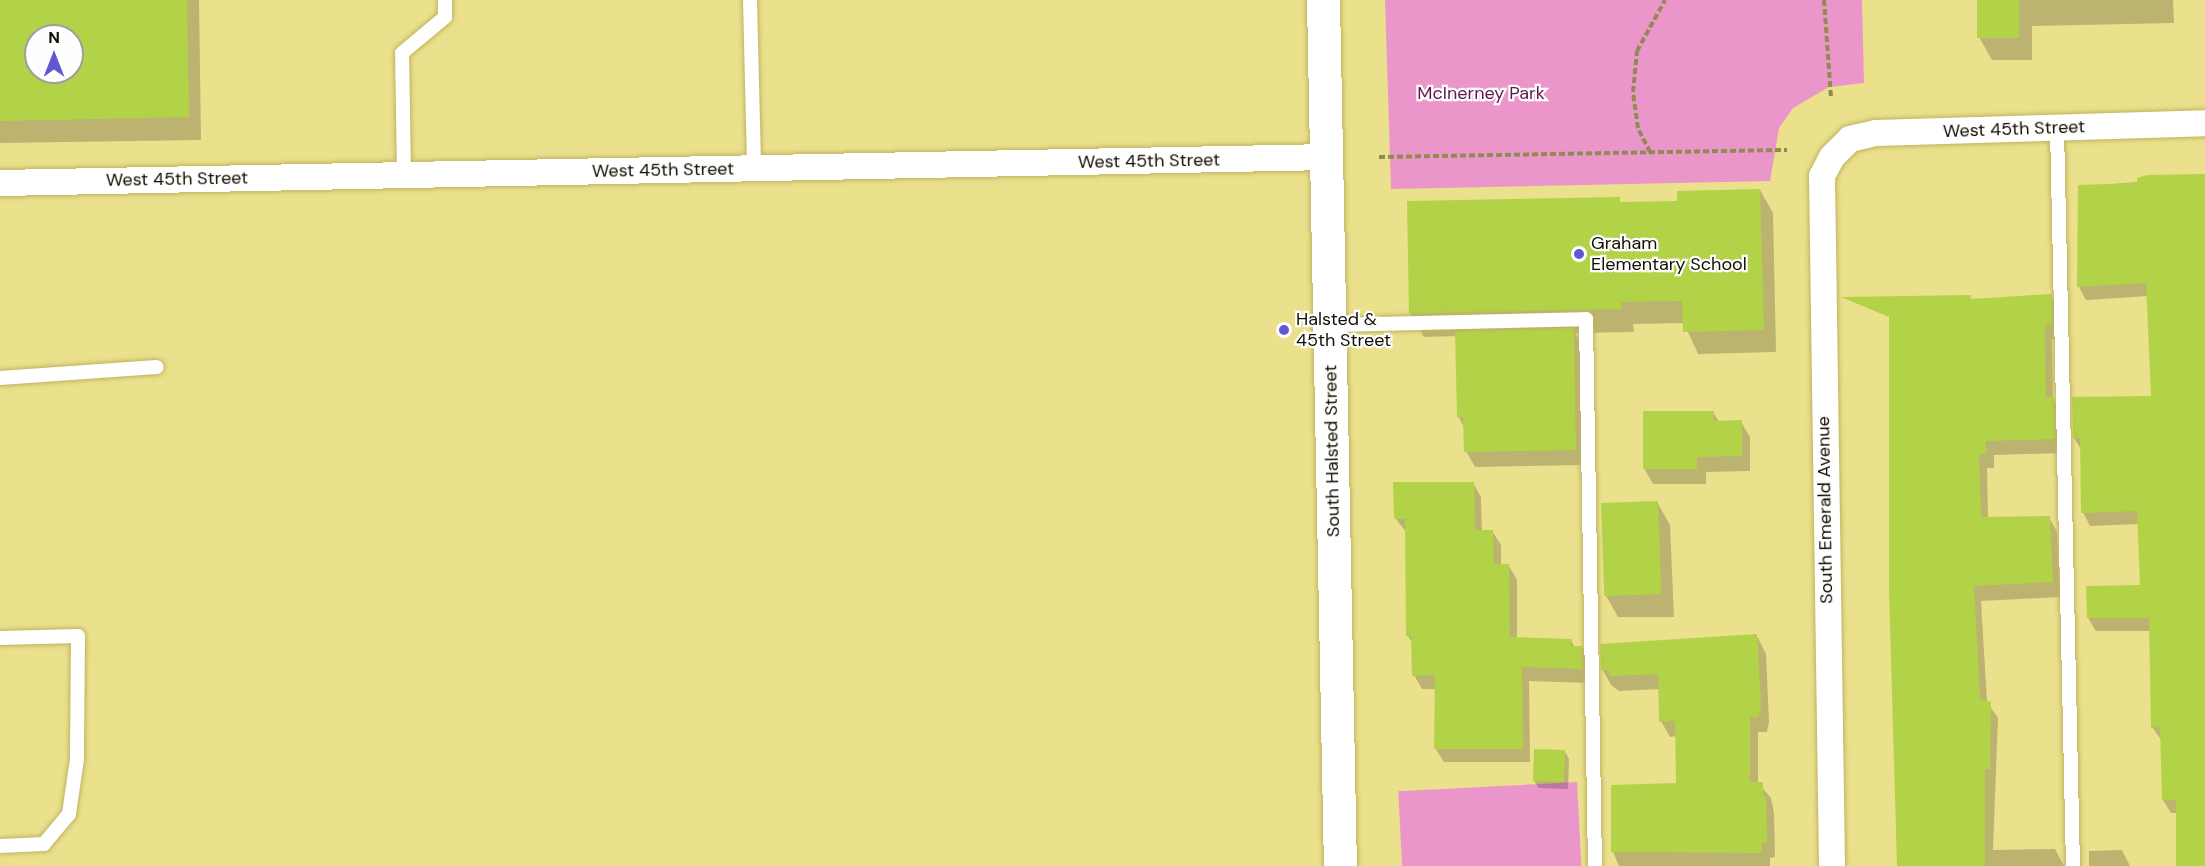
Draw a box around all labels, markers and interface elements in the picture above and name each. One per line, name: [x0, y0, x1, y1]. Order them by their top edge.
north arrow: [24, 24, 84, 84]
text: N: [48, 27, 60, 48]
park label: McInerney Park: [1417, 82, 1545, 104]
street label: West 45th Street: [1943, 116, 2085, 142]
street label: West 45th Street: [1078, 149, 1220, 173]
street label: West 45th Street: [592, 158, 734, 182]
street label: West 45th Street: [106, 167, 248, 191]
place label: Graham Elementary School: [1591, 233, 1747, 276]
marker: Graham Elementary School: [1572, 247, 1586, 261]
place label: Halsted & 45th Street: [1296, 309, 1391, 352]
marker: Halsted & 45th Street: [1277, 323, 1291, 337]
street label: South Halsted Street: [1320, 365, 1344, 537]
street label: South Emerald Avenue: [1813, 416, 1837, 604]

